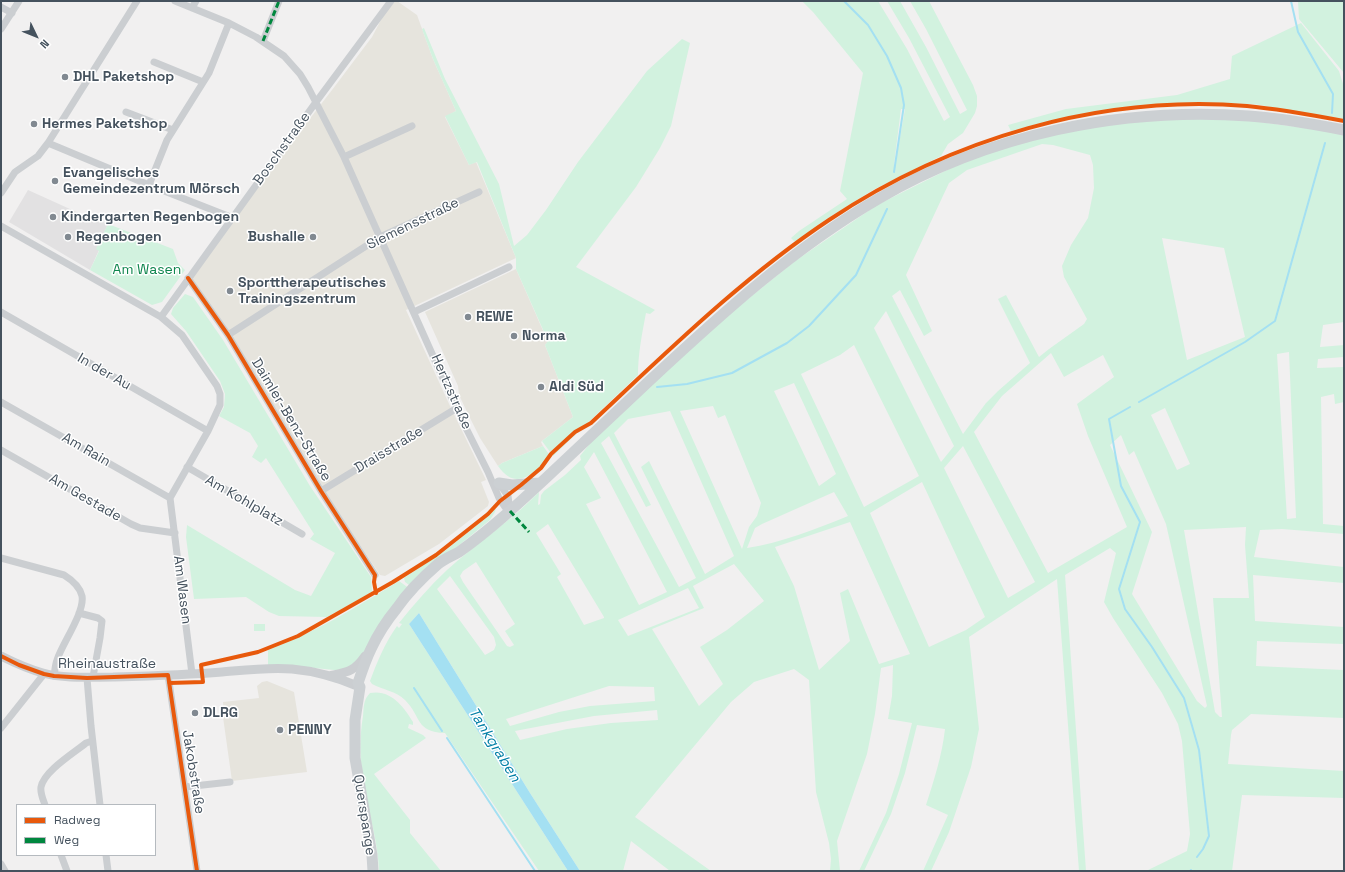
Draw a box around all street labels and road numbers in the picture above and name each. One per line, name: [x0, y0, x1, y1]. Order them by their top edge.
street label: Boschstraße: [250, 109, 314, 189]
street label: Siemensstraße: [364, 194, 462, 254]
street label: In der Au: [74, 350, 134, 394]
street label: Hertzstraße: [427, 352, 475, 432]
street label: Daimler-Benz-Straße: [248, 355, 334, 485]
street label: Draisstraße: [352, 423, 426, 477]
street label: Am Rain: [59, 429, 113, 471]
street label: Am Gestade: [46, 471, 124, 525]
street label: Am Kohlplatz: [202, 472, 286, 530]
street label: Am Wasen: [169, 555, 195, 625]
street label: Rheinaustraße: [58, 656, 156, 672]
street label: Jakobstraße: [178, 729, 208, 815]
street label: Querspange: [349, 773, 379, 857]

